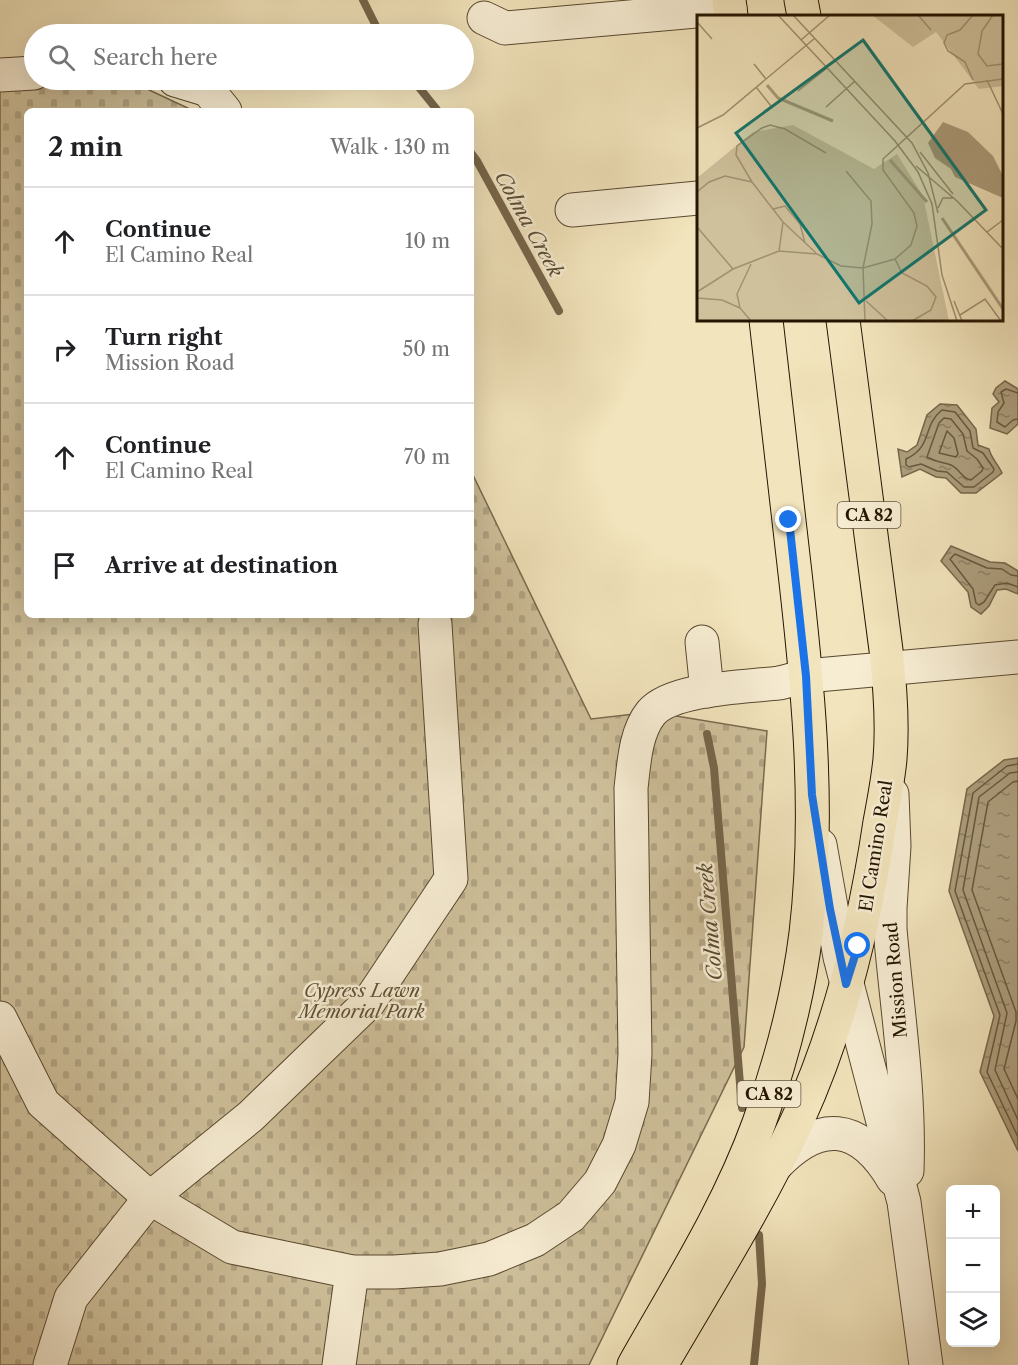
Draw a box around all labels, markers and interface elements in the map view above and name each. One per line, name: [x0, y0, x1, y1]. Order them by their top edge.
inset map: [697, 15, 1003, 321]
search box: [24, 24, 474, 90]
icon: search: [45, 41, 78, 74]
text: Search here: [93, 44, 218, 71]
text: 2 min: [48, 131, 123, 163]
text: Walk · 130 m: [330, 135, 450, 159]
water label: Colma Creek: [490, 167, 568, 282]
text: Continue: [105, 216, 211, 243]
icon: ahead: [48, 225, 81, 258]
text: 10 m: [405, 229, 450, 253]
text: El Camino Real: [105, 243, 253, 267]
text: Turn right: [105, 324, 223, 351]
icon: right: [48, 333, 81, 366]
text: 50 m: [403, 337, 450, 361]
text: Mission Road: [105, 351, 234, 375]
text: Continue: [105, 432, 211, 459]
icon: ahead: [48, 441, 81, 474]
text: 70 m: [404, 445, 450, 469]
text: El Camino Real: [105, 459, 253, 483]
road number: CA 82: [838, 502, 900, 528]
route end: [775, 506, 801, 532]
icon: arrive: [48, 549, 81, 582]
text: Arrive at destination: [105, 552, 338, 579]
street label: El Camino Real: [855, 778, 897, 914]
water label: Colma Creek: [693, 862, 727, 982]
street label: Mission Road: [880, 921, 912, 1039]
route start: [844, 932, 870, 958]
park label: Cypress Lawn Memorial Park: [297, 980, 425, 1023]
road number: CA 82: [738, 1081, 800, 1107]
map controls: [946, 1185, 1000, 1347]
button: +: [946, 1185, 1000, 1239]
button: −: [946, 1239, 1000, 1293]
button: layers: [946, 1293, 1000, 1347]

